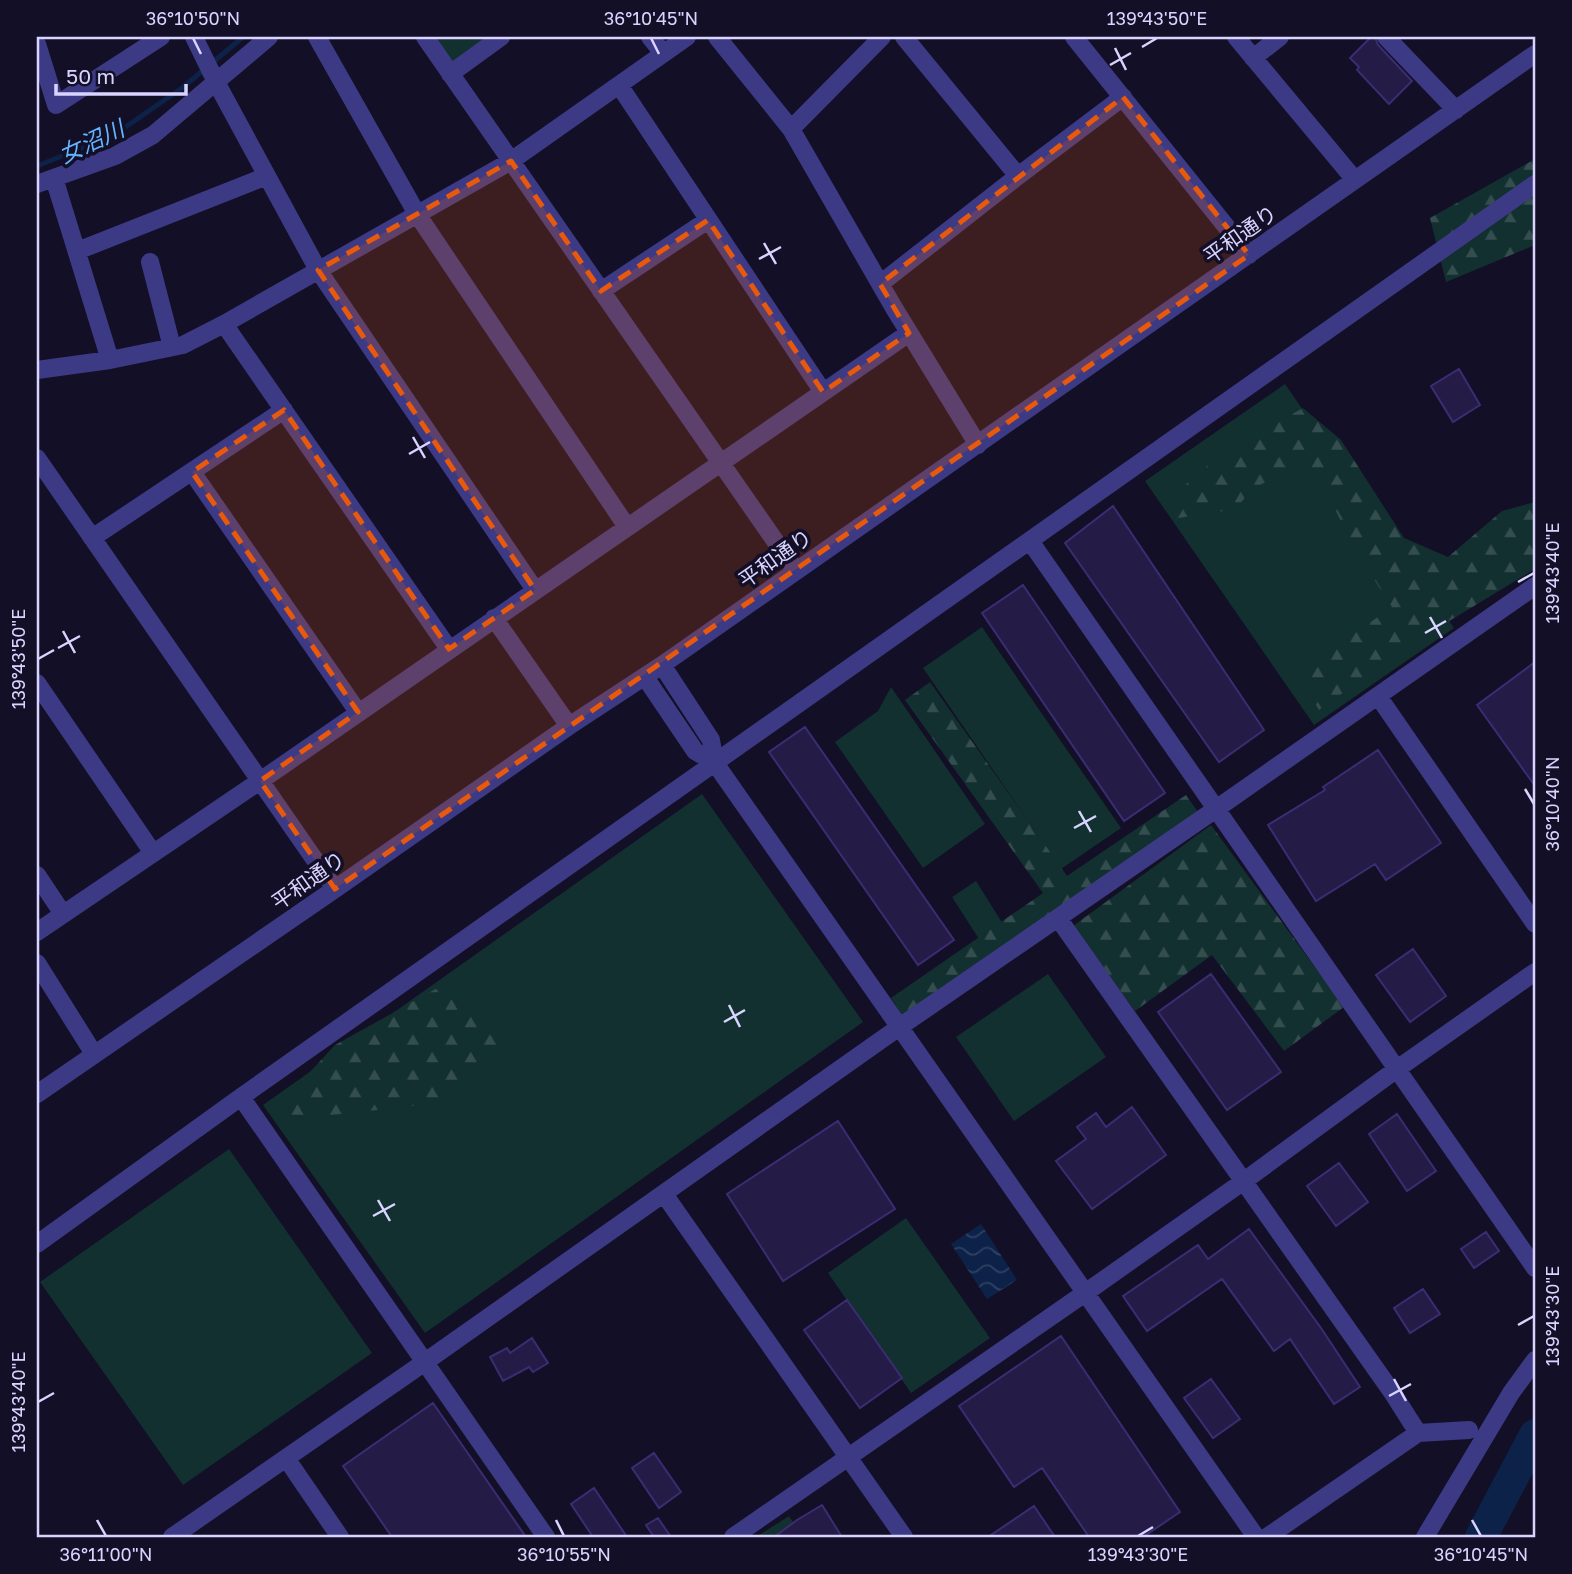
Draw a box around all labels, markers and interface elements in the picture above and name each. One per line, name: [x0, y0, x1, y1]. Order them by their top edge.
text: 36°10'50"N: [146, 7, 240, 29]
text: 36°10'45"N: [604, 7, 698, 29]
text: 139°43'50"E: [1107, 7, 1207, 29]
scale bar: [56, 52, 186, 96]
text: 50 m: [66, 63, 115, 89]
water label: 女沼川: [54, 112, 131, 168]
street label: 平和通り: [1198, 199, 1282, 269]
text: 139°43'40"E: [1541, 522, 1563, 624]
street label: 平和通り: [733, 523, 817, 593]
text: 139°43'50"E: [7, 609, 29, 709]
text: 36°10'40"N: [1541, 756, 1563, 852]
street label: 平和通り: [266, 845, 350, 915]
text: 139°43'30"E: [1541, 1266, 1563, 1366]
text: 139°43'40"E: [7, 1351, 29, 1453]
text: 36°11'00"N: [60, 1543, 152, 1565]
text: 36°10'55"N: [517, 1543, 611, 1565]
text: 139°43'30"E: [1088, 1543, 1188, 1565]
text: 36°10'45"N: [1434, 1543, 1528, 1565]

